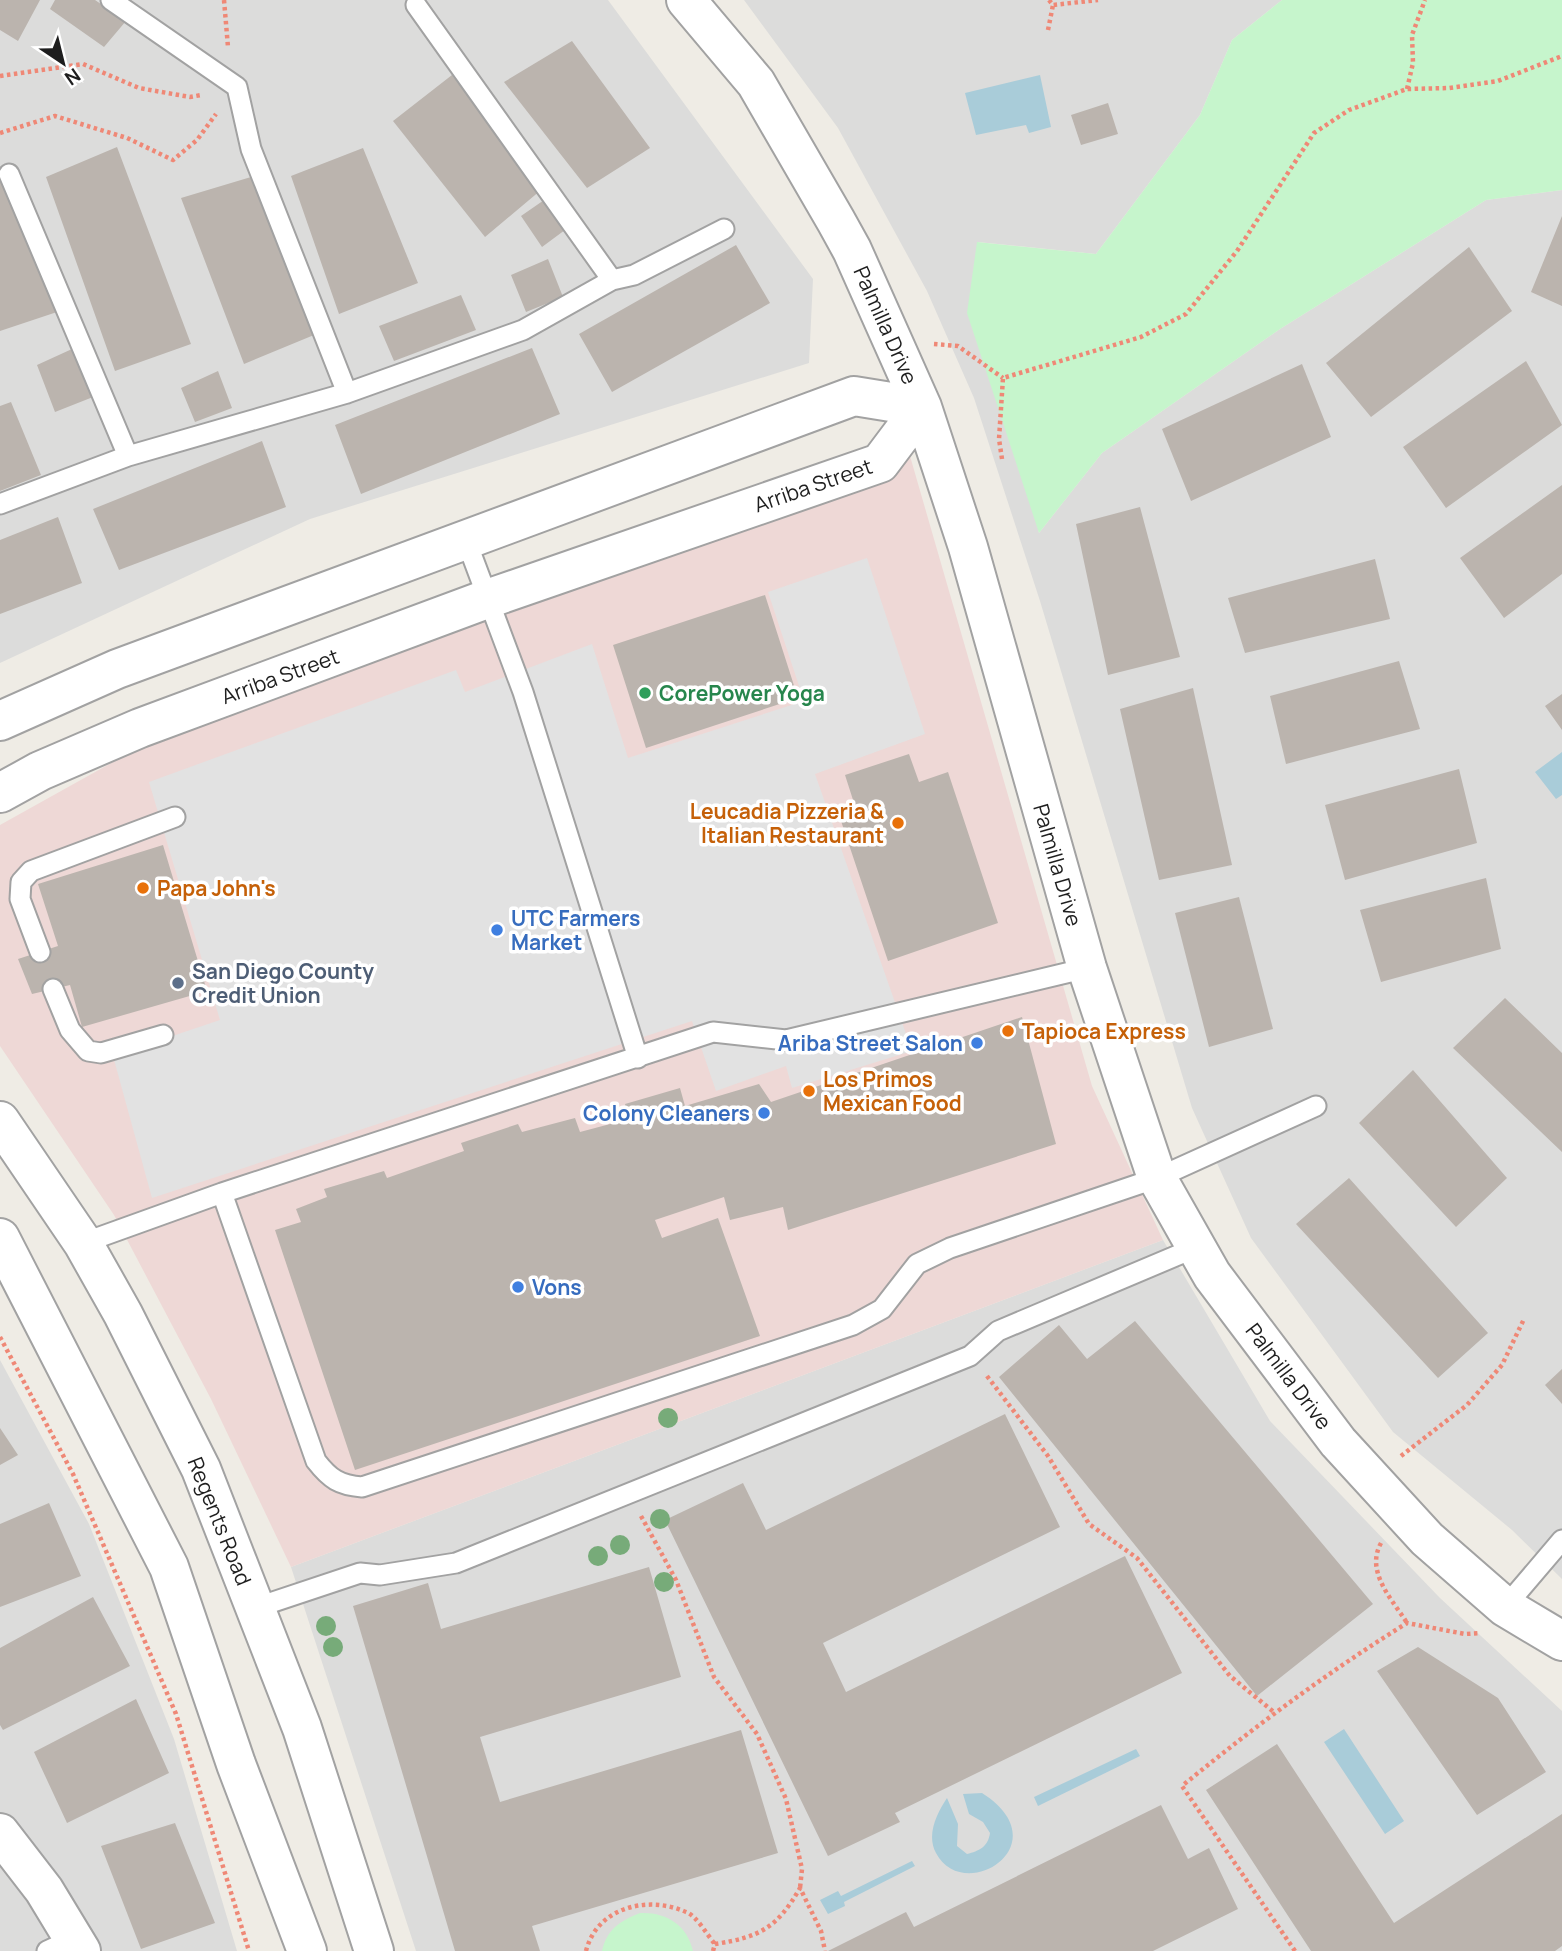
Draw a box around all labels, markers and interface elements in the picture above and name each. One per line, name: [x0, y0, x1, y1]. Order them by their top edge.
north arrow: [28, 28, 98, 98]
text: N: [60, 62, 86, 91]
street label: Palmilla Drive: [848, 262, 924, 388]
street label: Arriba Street: [750, 452, 876, 518]
street label: Arriba Street: [217, 642, 343, 710]
place label: CorePower Yoga: [659, 679, 825, 707]
marker: CorePower Yoga: [637, 685, 653, 701]
place label: Leucadia Pizzeria & Italian Restaurant: [690, 797, 884, 849]
street label: Palmilla Drive: [1027, 800, 1089, 930]
marker: Leucadia Pizzeria & Italian Restaurant: [890, 815, 906, 831]
place label: Papa John's: [157, 874, 276, 902]
marker: Papa John's: [135, 880, 151, 896]
place label: UTC Farmers Market: [511, 904, 640, 956]
marker: UTC Farmers Market: [489, 922, 505, 938]
place label: San Diego County Credit Union: [192, 957, 374, 1009]
marker: San Diego County Credit Union: [170, 975, 186, 991]
place label: Tapioca Express: [1022, 1017, 1186, 1045]
marker: Tapioca Express: [1000, 1023, 1016, 1039]
place label: Ariba Street Salon: [778, 1029, 963, 1057]
marker: Ariba Street Salon: [969, 1035, 985, 1051]
place label: Los Primos Mexican Food: [823, 1065, 962, 1117]
marker: Los Primos Mexican Food: [801, 1083, 817, 1099]
place label: Colony Cleaners: [583, 1099, 750, 1127]
marker: Colony Cleaners: [756, 1105, 772, 1121]
place label: Vons: [532, 1273, 582, 1301]
marker: Vons: [510, 1279, 526, 1295]
street label: Palmilla Drive: [1240, 1317, 1338, 1435]
street label: Regents Road: [182, 1453, 258, 1589]

